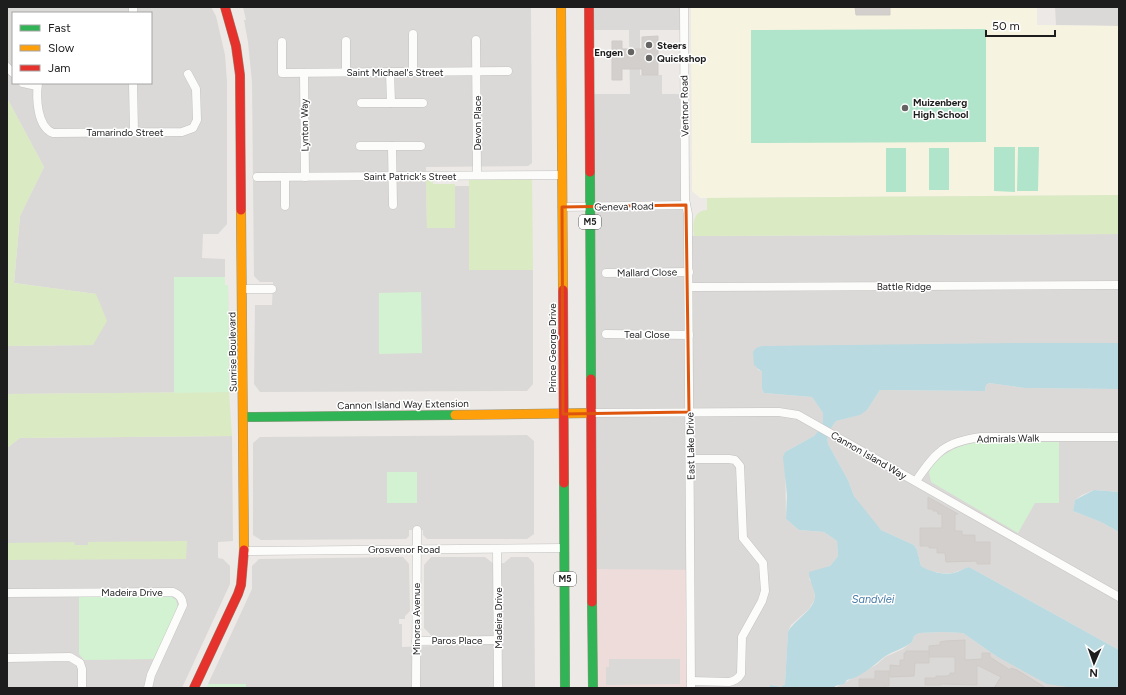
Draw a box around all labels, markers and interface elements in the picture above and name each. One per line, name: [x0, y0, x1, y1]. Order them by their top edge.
legend: [12, 12, 152, 84]
scale bar: [986, 12, 1055, 38]
text: 50 m: [992, 19, 1020, 33]
text: Fast: [48, 21, 71, 35]
place label: Steers: [657, 39, 687, 52]
marker: Steers: [644, 40, 654, 50]
text: Slow: [48, 41, 75, 55]
place label: Engen: [594, 46, 623, 59]
marker: Engen: [626, 47, 636, 57]
place label: Quickshop: [657, 52, 706, 65]
marker: Quickshop: [644, 53, 654, 63]
text: Jam: [48, 61, 71, 75]
street label: Saint Michael's Street: [346, 66, 444, 79]
street label: Ventnor Road: [677, 75, 692, 137]
street label: Devon Place: [471, 95, 484, 151]
place label: Muizenberg High School: [913, 96, 969, 121]
street label: Lynton Way: [298, 98, 311, 152]
marker: Muizenberg High School: [900, 103, 910, 113]
street label: Tamarindo Street: [86, 126, 164, 139]
street label: Saint Patrick's Street: [363, 170, 457, 183]
street label: Geneva Road: [594, 199, 654, 214]
road number: M5: [579, 215, 601, 229]
street label: Mallard Close: [617, 265, 678, 280]
street label: Battle Ridge: [877, 280, 932, 293]
street label: Prince George Drive: [546, 303, 559, 393]
street label: Sunrise Boulevard: [225, 312, 240, 392]
street label: Teal Close: [624, 328, 670, 341]
street label: Cannon Island Way Extension: [337, 397, 469, 412]
street label: East Lake Drive: [683, 411, 698, 480]
street label: Cannon Island Way: [829, 428, 910, 483]
street label: Admirals Walk: [977, 431, 1040, 446]
street label: Grosvenor Road: [368, 543, 440, 556]
road number: M5: [554, 572, 576, 586]
street label: Minorca Avenue: [410, 582, 423, 655]
street label: Madeira Drive: [101, 586, 163, 599]
street label: Madeira Drive: [492, 587, 505, 649]
water label: Sandvlei: [852, 593, 895, 606]
street label: Paros Place: [431, 634, 483, 647]
north arrow: [1074, 643, 1114, 683]
text: N: [1089, 666, 1098, 679]

